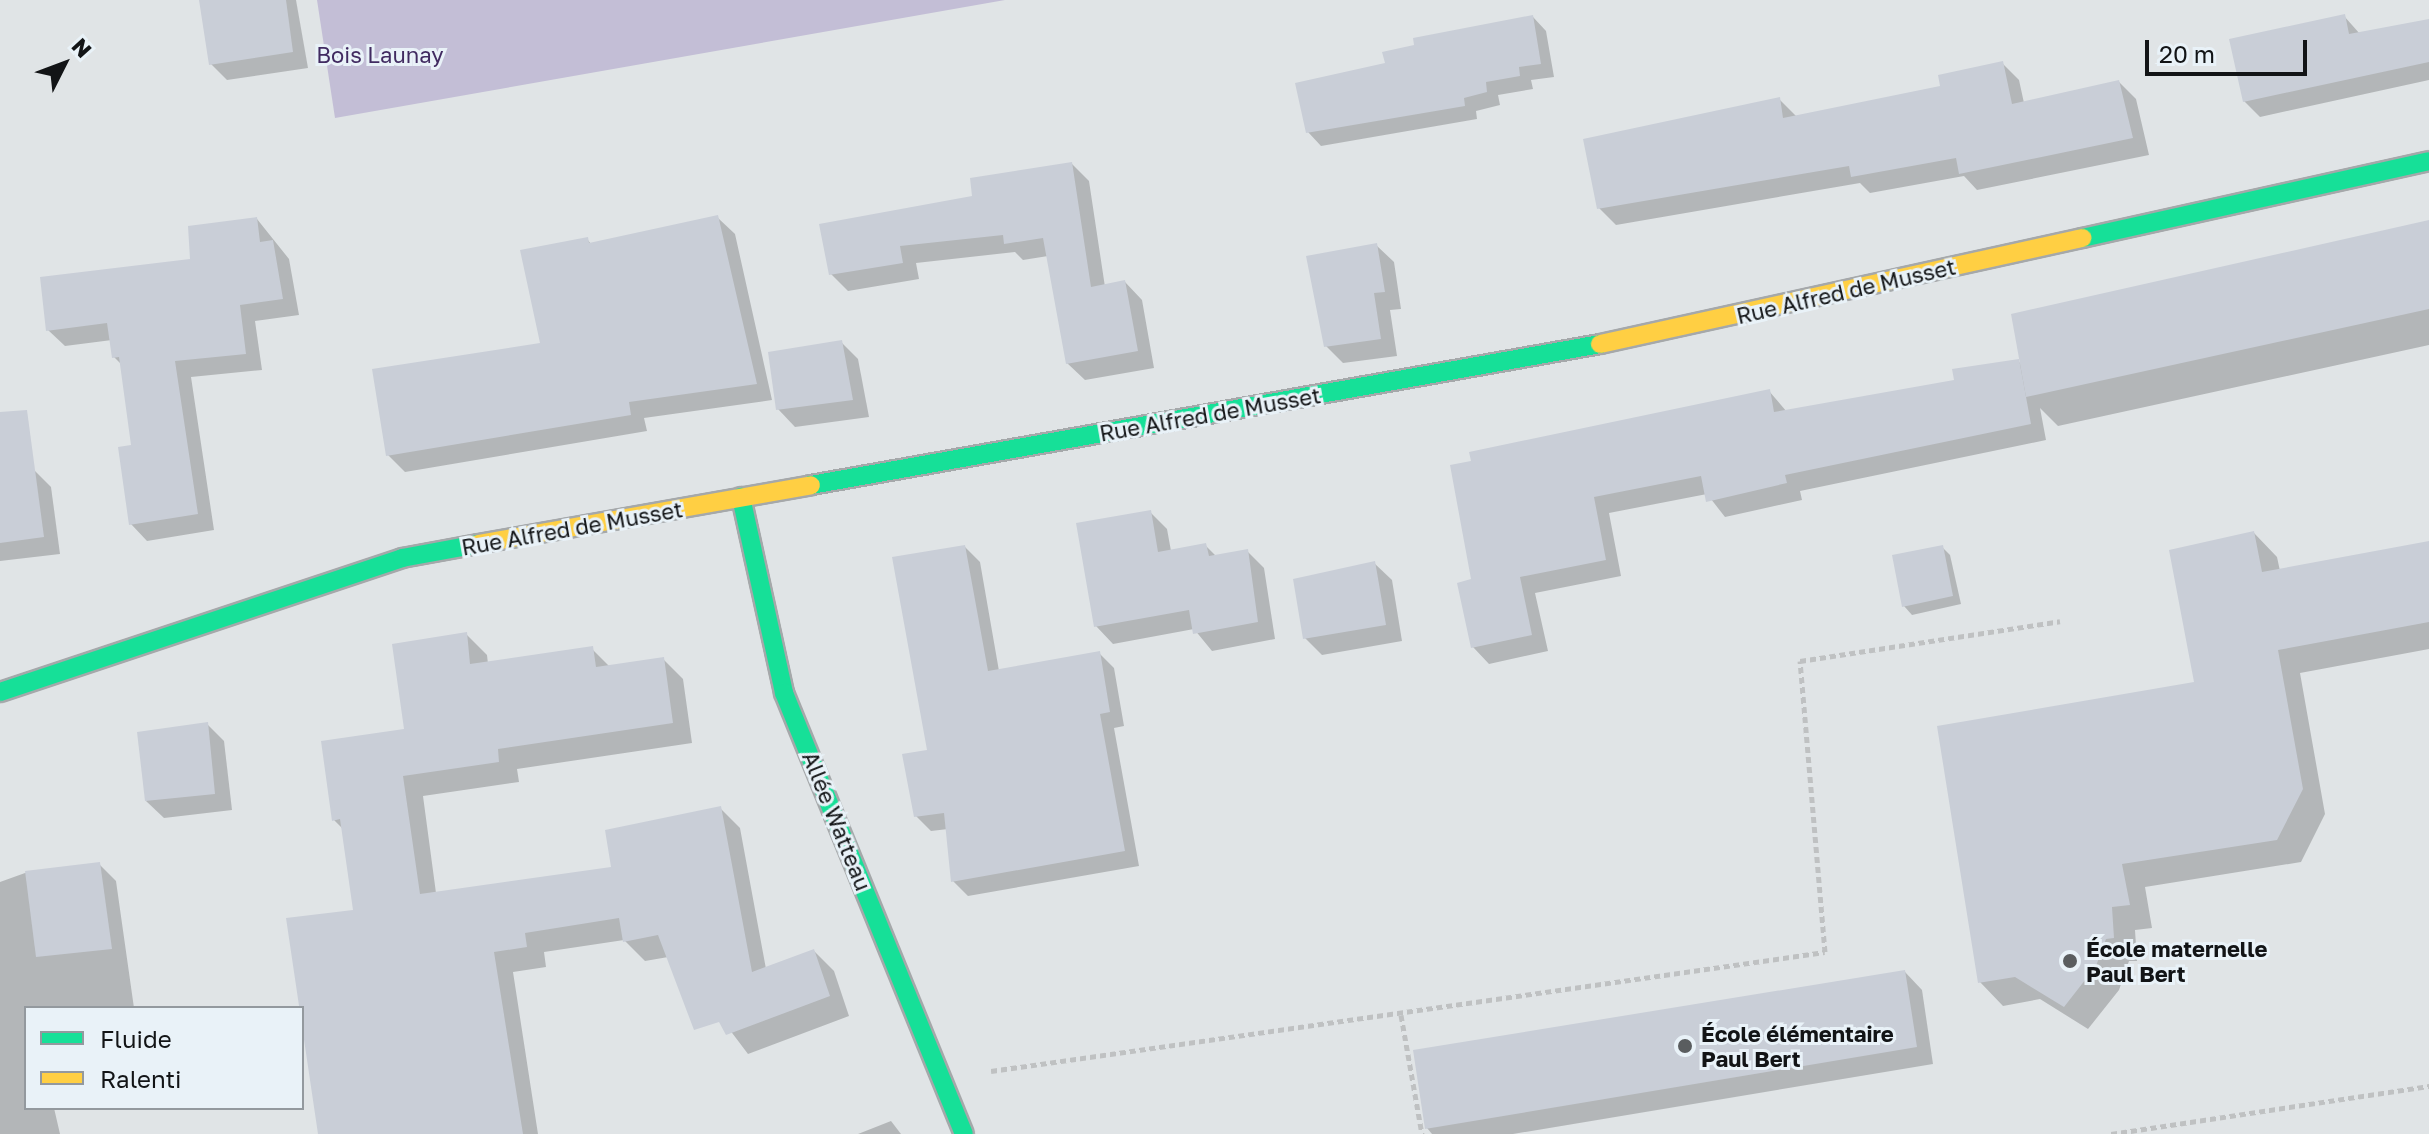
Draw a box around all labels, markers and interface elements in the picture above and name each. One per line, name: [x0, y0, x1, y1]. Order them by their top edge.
north arrow: [24, 24, 104, 104]
scale bar: [2149, 24, 2311, 74]
text: N: [67, 32, 98, 63]
text: 20 m: [2159, 39, 2215, 68]
park label: Bois Launay: [316, 42, 444, 68]
street label: Rue Alfred de Musset: [1734, 253, 1958, 329]
street label: Rue Alfred de Musset: [1097, 382, 1323, 446]
street label: Rue Alfred de Musset: [459, 496, 685, 560]
street label: Allée Watteau: [797, 748, 877, 894]
place label: École maternelle Paul Bert: [2086, 935, 2267, 986]
marker: École maternelle Paul Bert: [2061, 952, 2079, 970]
legend: [24, 1006, 304, 1110]
place label: École élémentaire Paul Bert: [1701, 1020, 1894, 1072]
text: Fluide: [100, 1024, 172, 1053]
marker: École élémentaire Paul Bert: [1676, 1037, 1694, 1055]
text: Ralenti: [100, 1064, 182, 1093]

